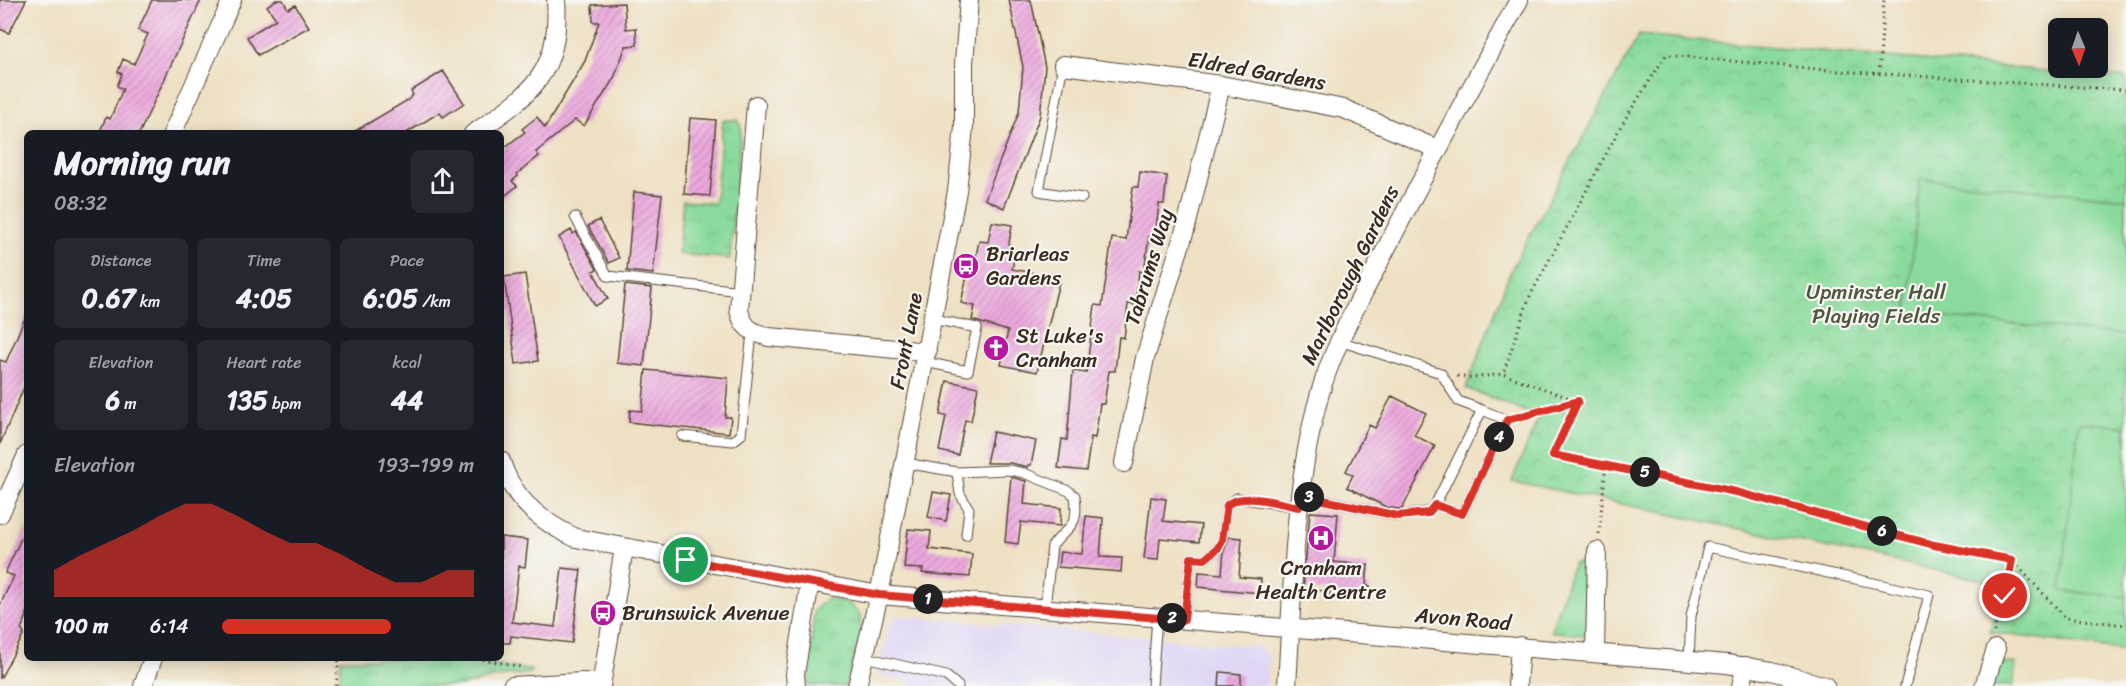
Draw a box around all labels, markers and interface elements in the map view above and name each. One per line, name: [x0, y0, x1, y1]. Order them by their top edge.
north arrow: [2048, 18, 2108, 78]
map controls: [2048, 18, 2108, 78]
street label: Eldred Gardens: [1185, 40, 1329, 102]
text: Morning run: [54, 134, 230, 192]
button: share: [411, 150, 474, 213]
street label: Marlborough Gardens: [1290, 178, 1410, 371]
text: 08:32: [54, 186, 107, 221]
street label: Tabrums Way: [1113, 204, 1185, 330]
place label: Briarleas Gardens: [986, 235, 1069, 297]
text: Distance: [91, 246, 151, 275]
text: Time: [247, 246, 281, 275]
text: Pace: [390, 246, 424, 275]
bus stop icon: Briarleas Gardens: [951, 251, 981, 281]
park label: Upminster Hall Playing Fields: [1806, 273, 1947, 335]
text: 0.67: [82, 275, 135, 321]
text: 4:05: [236, 275, 292, 321]
text: 6:05: [363, 275, 418, 321]
text: km: [135, 287, 160, 316]
text: /km: [418, 287, 451, 316]
street label: Front Lane: [878, 289, 934, 393]
place label: St Luke's Cranham: [1016, 317, 1104, 379]
church icon: St Luke's Cranham: [981, 333, 1011, 363]
text: Elevation: [89, 348, 153, 377]
text: Heart rate: [226, 348, 302, 377]
text: kcal: [392, 348, 422, 377]
text: 6: [105, 377, 120, 423]
text: 135: [226, 377, 268, 423]
text: 44: [391, 377, 423, 423]
text: m: [120, 389, 137, 418]
text: bpm: [268, 389, 302, 418]
pin: 4: [1484, 422, 1514, 452]
text: 4: [1494, 422, 1504, 451]
text: Elevation: [54, 448, 135, 483]
text: 193–199 m: [377, 448, 474, 483]
pin: 5: [1630, 457, 1660, 487]
text: 5: [1640, 457, 1650, 486]
pin: 3: [1294, 482, 1324, 512]
text: 3: [1305, 482, 1313, 511]
pin: 6: [1867, 516, 1897, 546]
text: 6: [1877, 516, 1887, 545]
hospital icon: Cranham Health Centre: [1306, 523, 1336, 553]
pin: [660, 534, 711, 585]
icon: arrive: [669, 543, 702, 576]
place label: Cranham Health Centre: [1256, 549, 1387, 611]
pin: [1979, 570, 2030, 621]
icon: check: [1988, 579, 2021, 612]
pin: 1: [913, 584, 943, 614]
text: 1: [925, 584, 931, 613]
place label: Brunswick Avenue: [622, 594, 790, 632]
street label: Avon Road: [1413, 596, 1514, 642]
bus stop icon: Brunswick Avenue: [588, 598, 618, 628]
pin: 2: [1157, 603, 1187, 633]
text: 2: [1167, 603, 1177, 632]
text: 100 m: [54, 609, 108, 644]
text: 6:14: [150, 609, 188, 644]

